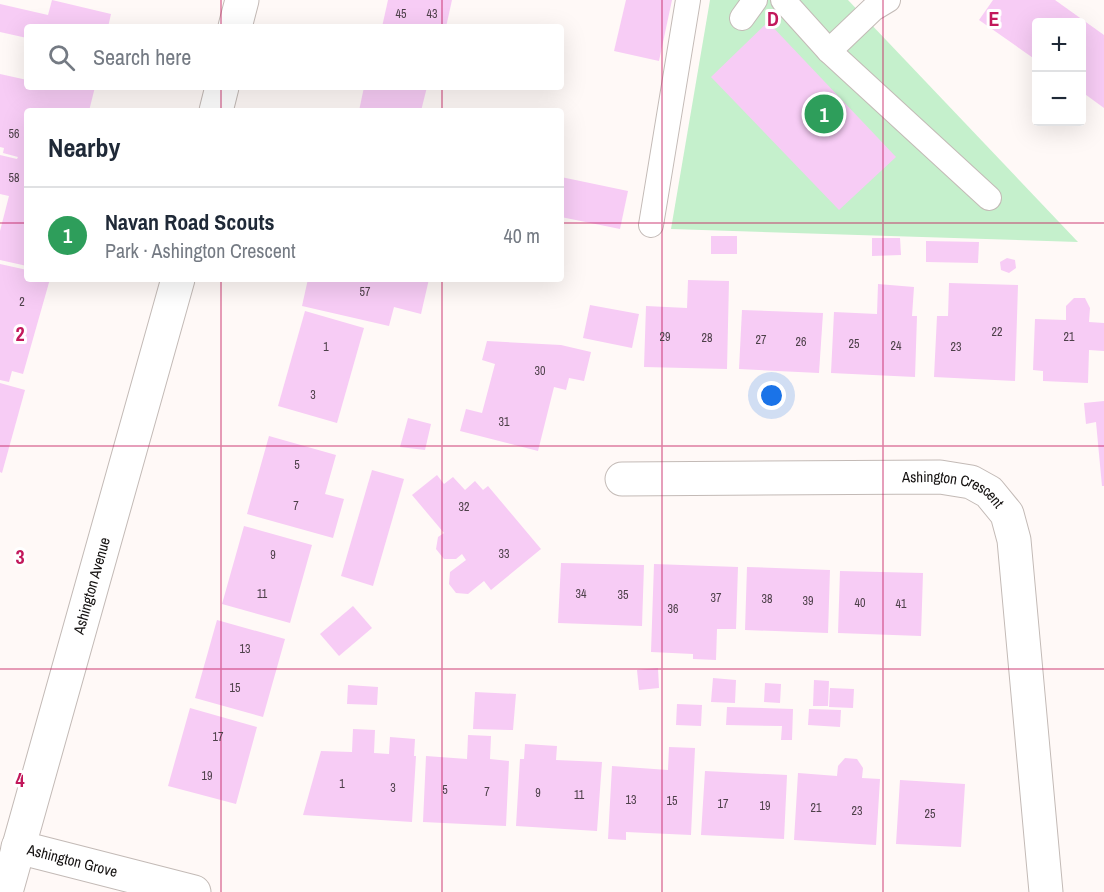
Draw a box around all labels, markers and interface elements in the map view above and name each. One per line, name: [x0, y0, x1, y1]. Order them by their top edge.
text: D: [767, 5, 779, 32]
text: E: [989, 5, 1000, 32]
house number: 45: [396, 6, 407, 22]
house number: 43: [427, 6, 437, 22]
map controls: [1032, 18, 1086, 126]
button: +: [1032, 18, 1086, 72]
search box: [24, 24, 564, 90]
icon: search: [45, 41, 78, 74]
text: Search here: [93, 42, 191, 72]
button: −: [1032, 72, 1086, 126]
pin: 1: [804, 92, 844, 136]
house number: 56: [9, 126, 19, 142]
text: Nearby: [48, 130, 120, 165]
house number: 58: [9, 170, 19, 186]
text: Navan Road Scouts: [105, 207, 274, 237]
text: 1: [63, 222, 72, 249]
text: 40 m: [504, 222, 540, 249]
text: Park · Ashington Crescent: [105, 237, 296, 264]
house number: 57: [360, 284, 371, 300]
house number: 2: [19, 294, 25, 310]
text: 2: [15, 320, 25, 347]
house number: 22: [992, 324, 1002, 340]
house number: 29: [660, 329, 670, 345]
house number: 21: [1064, 329, 1075, 345]
house number: 28: [702, 330, 712, 346]
house number: 27: [756, 332, 767, 348]
house number: 26: [796, 334, 806, 350]
house number: 25: [849, 336, 860, 352]
house number: 24: [891, 338, 902, 354]
house number: 1: [323, 339, 329, 355]
house number: 23: [951, 339, 961, 355]
house number: 30: [535, 363, 545, 379]
your location: [757, 381, 786, 410]
house number: 3: [310, 387, 316, 403]
house number: 31: [499, 414, 510, 430]
house number: 5: [294, 457, 300, 473]
street label: Ashington Crescent: [901, 466, 1009, 513]
house number: 7: [293, 498, 299, 514]
house number: 32: [459, 499, 469, 515]
street label: Ashington Avenue: [68, 535, 115, 637]
text: 3: [15, 543, 25, 570]
house number: 33: [499, 546, 509, 562]
house number: 9: [270, 547, 276, 563]
house number: 11: [257, 586, 268, 602]
house number: 34: [576, 586, 587, 602]
house number: 35: [618, 587, 629, 603]
house number: 37: [711, 590, 722, 606]
house number: 38: [762, 591, 772, 607]
house number: 39: [803, 593, 813, 609]
house number: 40: [855, 595, 865, 611]
house number: 41: [896, 596, 907, 612]
house number: 36: [668, 601, 678, 617]
house number: 13: [240, 641, 250, 657]
house number: 15: [230, 680, 241, 696]
house number: 17: [213, 729, 224, 745]
text: 4: [15, 766, 25, 793]
house number: 19: [202, 768, 212, 784]
house number: 1: [339, 776, 345, 792]
house number: 3: [390, 780, 396, 796]
house number: 5: [442, 782, 448, 798]
house number: 7: [484, 784, 490, 800]
house number: 9: [535, 785, 541, 801]
house number: 11: [574, 787, 585, 803]
house number: 13: [626, 792, 636, 808]
house number: 15: [667, 793, 678, 809]
house number: 17: [718, 796, 729, 812]
house number: 19: [760, 798, 770, 814]
house number: 21: [811, 800, 822, 816]
house number: 23: [852, 803, 862, 819]
house number: 25: [925, 806, 936, 822]
street label: Ashington Grove: [24, 839, 120, 882]

